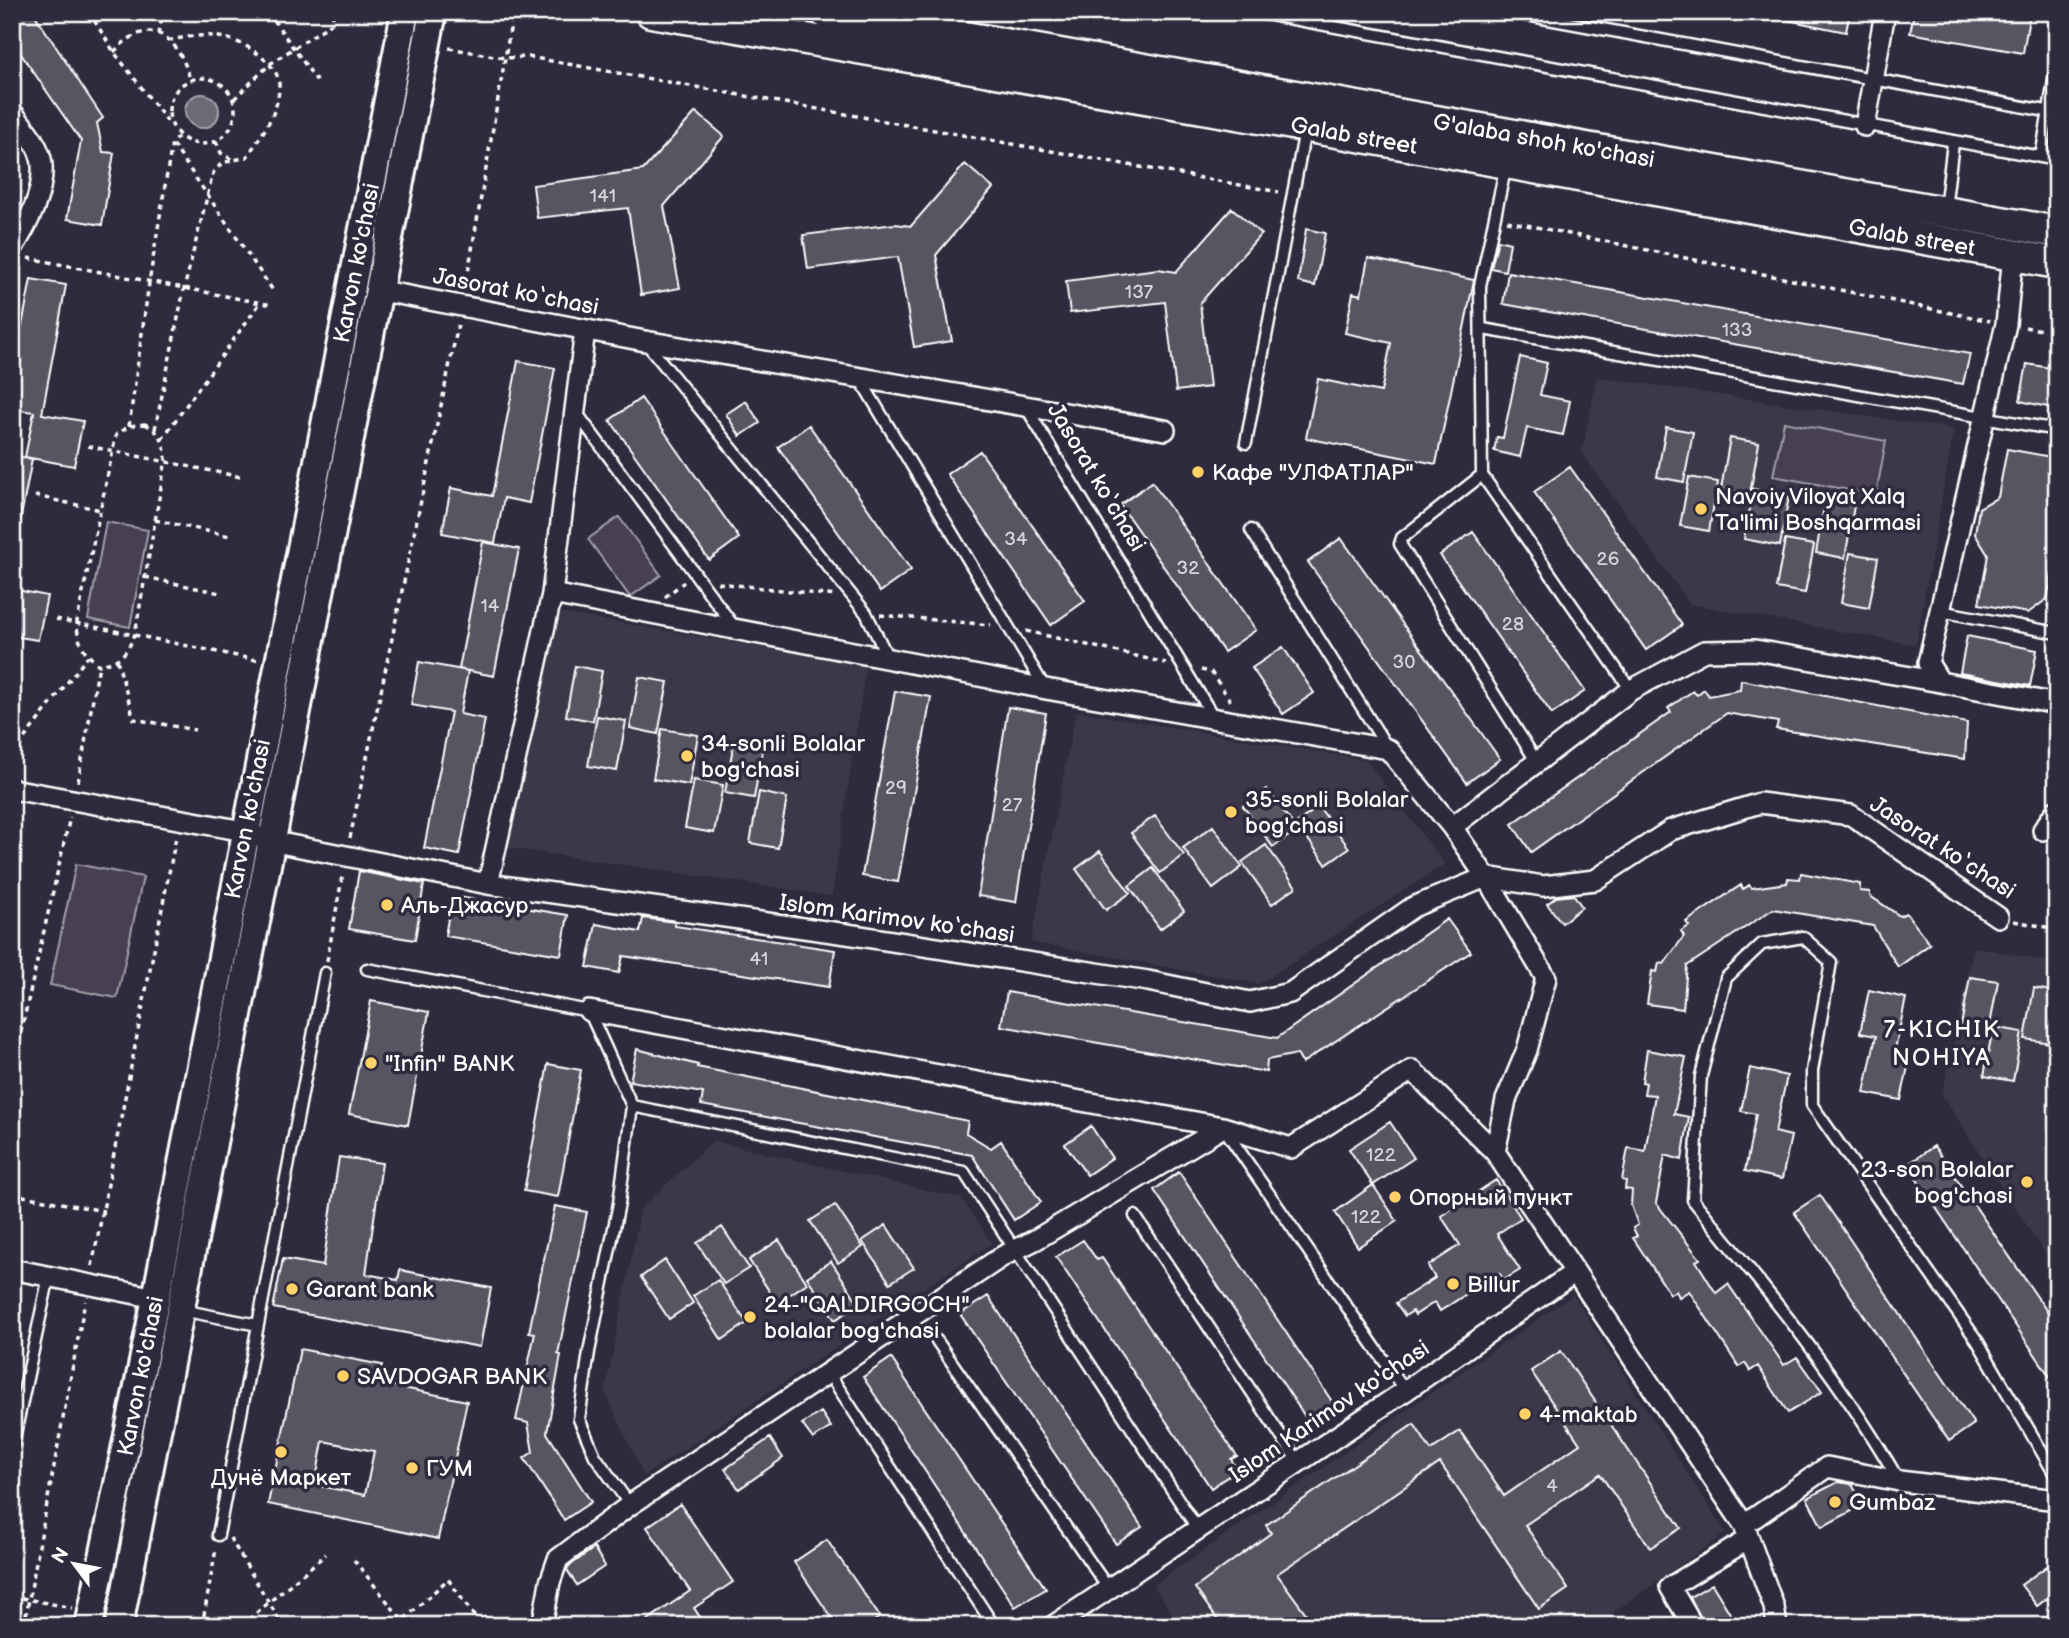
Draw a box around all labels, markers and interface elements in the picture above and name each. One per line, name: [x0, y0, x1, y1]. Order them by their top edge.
street label: G'alaba shoh ko'chasi: [1431, 108, 1657, 174]
street label: Galab street: [1288, 111, 1419, 161]
street label: Karvon ko'chasi: [328, 181, 386, 345]
house number: 141: [590, 185, 616, 208]
street label: Galab street: [1846, 213, 1977, 263]
street label: Jasorat ko‘chasi: [431, 262, 601, 322]
house number: 137: [1125, 281, 1154, 304]
house number: 133: [1722, 319, 1752, 342]
street label: Jasorat ko‘chasi: [1041, 398, 1151, 557]
place label: Кафе "УЛФАТЛАР": [1212, 459, 1414, 487]
marker: Кафе "УЛФАТЛАР": [1190, 464, 1206, 480]
place label: Navoiy Viloyat Xalq Ta'limi Boshqarmasi: [1715, 483, 1921, 537]
marker: Navoiy Viloyat Xalq Ta'limi Boshqarmasi: [1693, 501, 1709, 517]
house number: 34: [1004, 528, 1028, 551]
house number: 26: [1597, 548, 1619, 571]
house number: 32: [1177, 557, 1200, 580]
house number: 14: [481, 595, 500, 618]
house number: 28: [1502, 613, 1524, 636]
house number: 30: [1393, 651, 1415, 674]
place label: 34-sonli Bolalar bog'chasi: [701, 730, 866, 784]
street label: Karvon ko'chasi: [219, 737, 277, 901]
marker: 34-sonli Bolalar bog'chasi: [679, 748, 695, 764]
house number: 29: [885, 777, 907, 800]
place label: 35-sonli Bolalar bog'chasi: [1245, 786, 1409, 840]
street label: Jasorat ko‘chasi: [1864, 790, 2021, 905]
house number: 27: [1002, 794, 1023, 817]
marker: 35-sonli Bolalar bog'chasi: [1223, 804, 1239, 820]
street label: Islom Karimov ko‘chasi: [778, 889, 1016, 949]
place label: Аль-Джасур: [400, 892, 528, 920]
marker: Аль-Джасур: [379, 897, 395, 913]
house number: 41: [750, 948, 768, 971]
district label: 7-KICHIK NOHIYA: [1883, 1015, 2001, 1072]
place label: "Infin" BANK: [385, 1050, 514, 1078]
marker: "Infin" BANK: [363, 1055, 379, 1071]
house number: 122: [1366, 1144, 1397, 1167]
place label: 23-son Bolalar bog'chasi: [1861, 1156, 2014, 1210]
marker: 23-son Bolalar bog'chasi: [2019, 1174, 2035, 1190]
place label: Опорный пункт: [1409, 1184, 1573, 1212]
marker: Опорный пункт: [1387, 1189, 1403, 1205]
house number: 122: [1351, 1206, 1382, 1229]
place label: Billur: [1467, 1271, 1520, 1299]
place label: Garant bank: [306, 1276, 434, 1304]
marker: Billur: [1445, 1276, 1461, 1292]
marker: Garant bank: [284, 1281, 300, 1297]
place label: 24-"QALDIRGOCH" bolalar bog'chasi: [764, 1291, 970, 1345]
street label: Karvon ko'chasi: [112, 1294, 170, 1458]
marker: 24-"QALDIRGOCH" bolalar bog'chasi: [742, 1309, 758, 1325]
street label: Islom Karimov ko'chasi: [1224, 1334, 1435, 1489]
place label: SAVDOGAR BANK: [357, 1363, 547, 1391]
marker: SAVDOGAR BANK: [335, 1368, 351, 1384]
place label: 4-maktab: [1539, 1401, 1638, 1429]
marker: 4-maktab: [1517, 1406, 1533, 1422]
marker: Дунё Маркет: [273, 1444, 289, 1460]
place label: ГУМ: [426, 1455, 473, 1483]
marker: ГУМ: [404, 1460, 420, 1476]
place label: Дунё Маркет: [211, 1464, 351, 1492]
house number: 4: [1546, 1475, 1558, 1498]
place label: Gumbaz: [1849, 1489, 1936, 1517]
marker: Gumbaz: [1827, 1494, 1843, 1510]
north arrow: [38, 1530, 108, 1600]
text: N: [47, 1544, 74, 1568]

